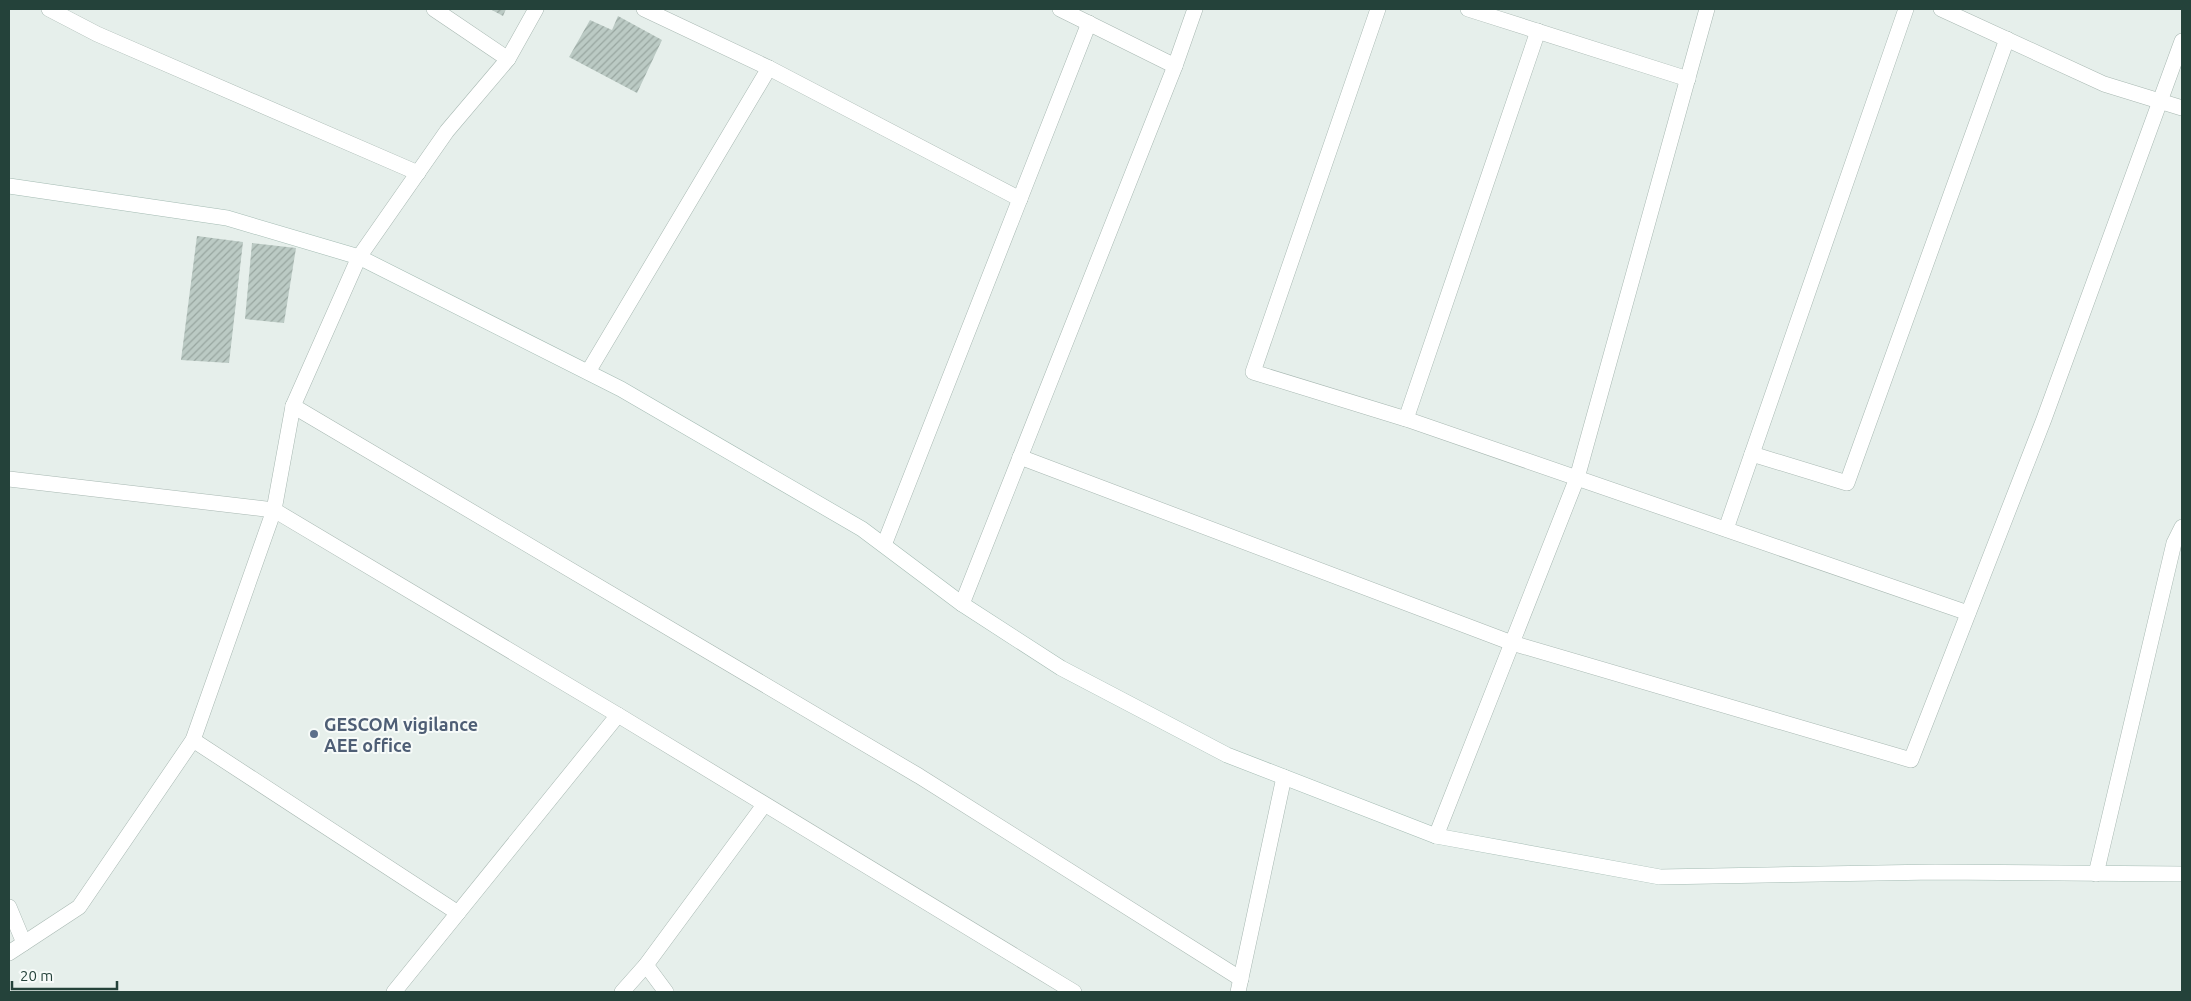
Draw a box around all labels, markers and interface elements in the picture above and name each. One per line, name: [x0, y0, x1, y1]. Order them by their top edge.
place label: GESCOM vigilance AEE office: [324, 714, 478, 755]
marker: GESCOM vigilance AEE office: [308, 728, 320, 740]
scale bar: [12, 958, 118, 990]
text: 20 m: [20, 967, 53, 984]

